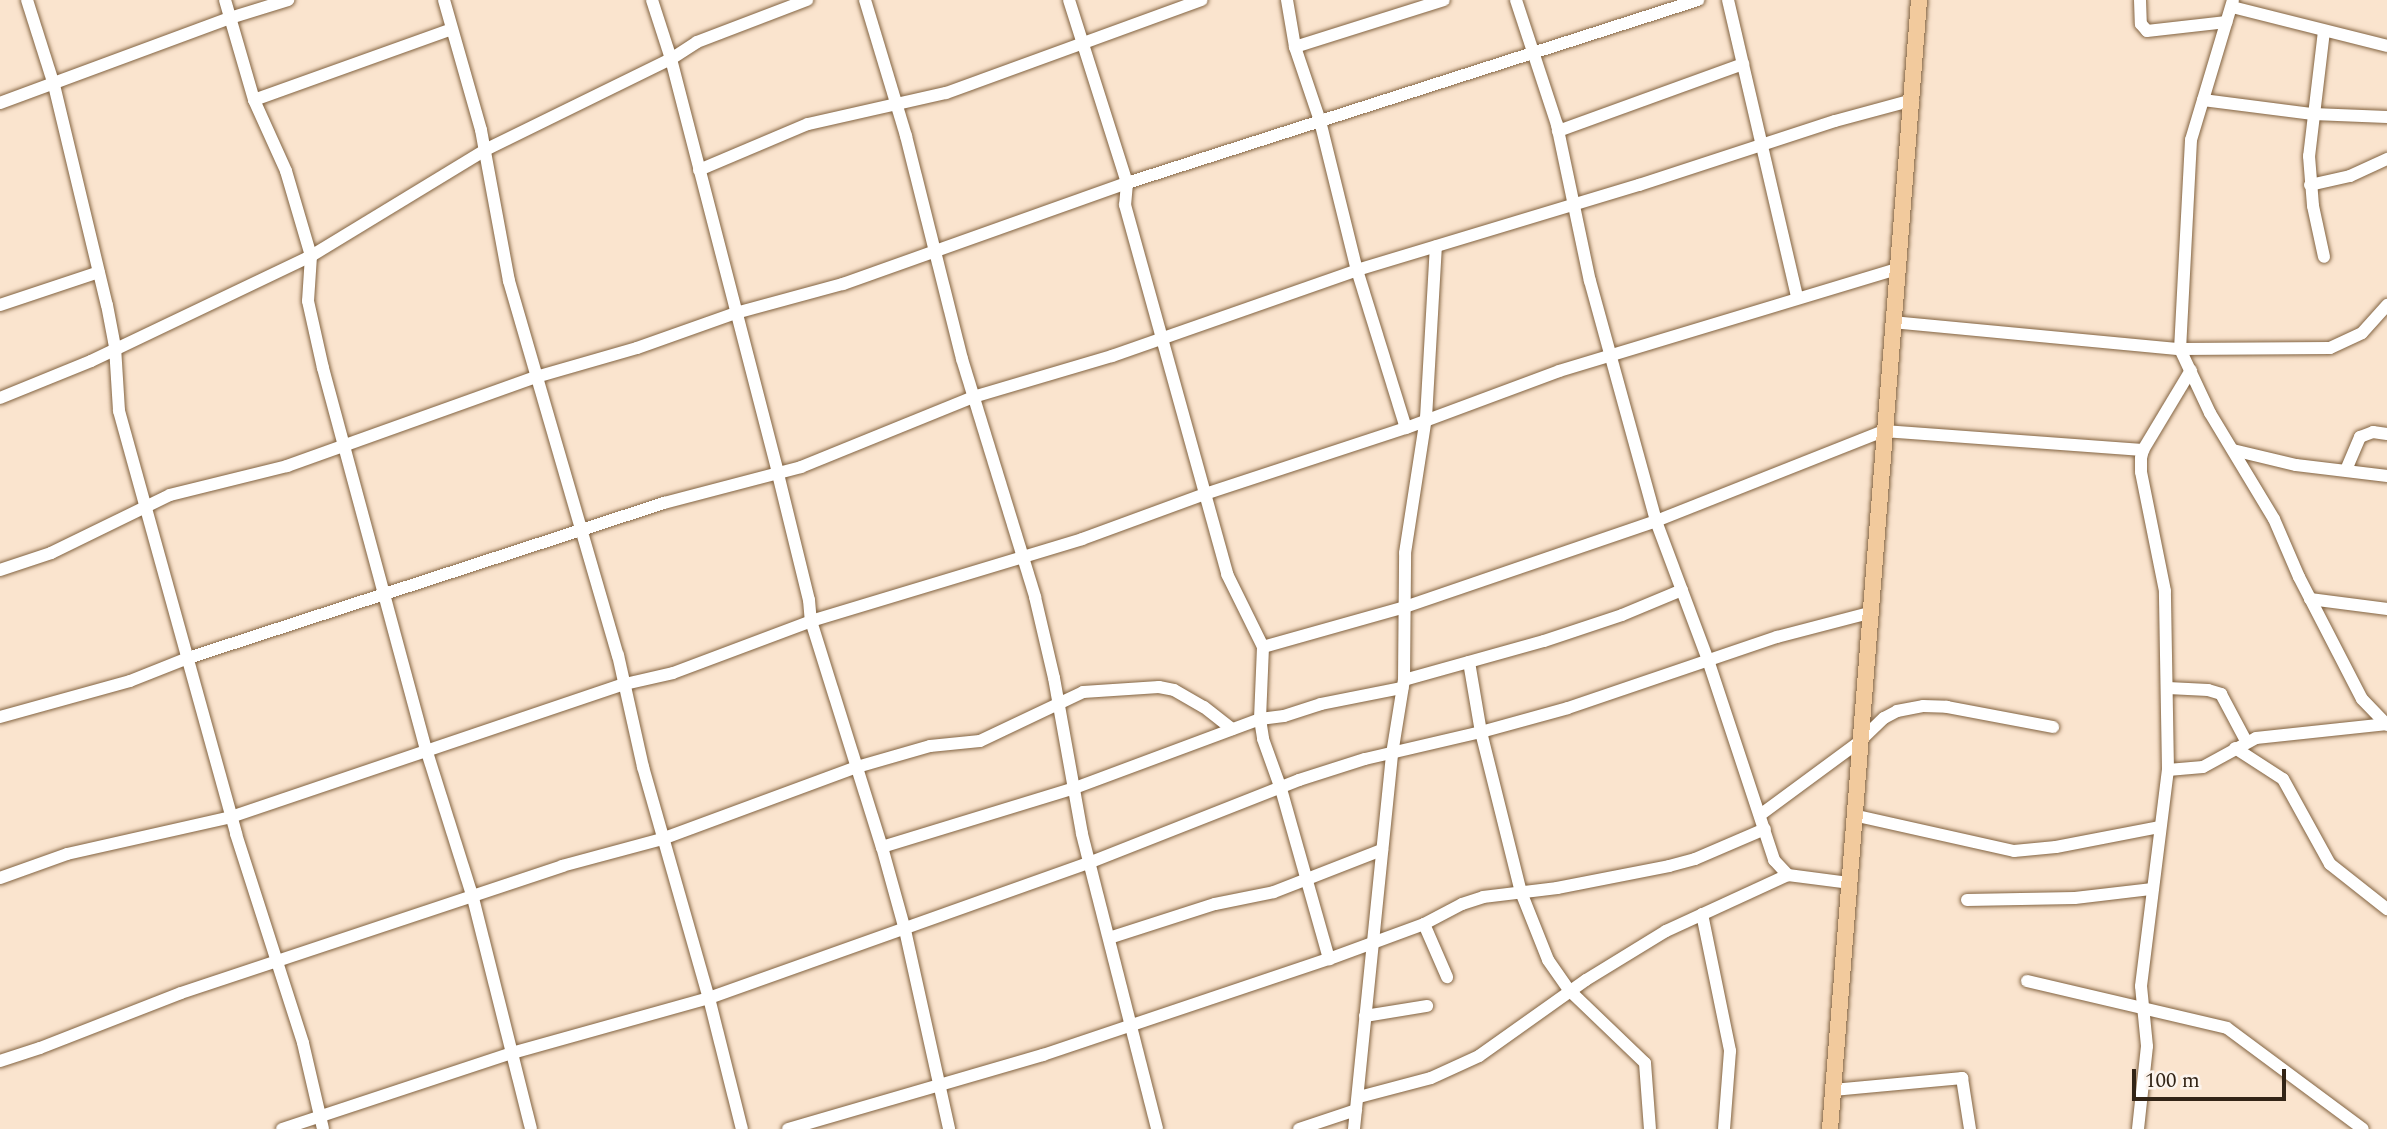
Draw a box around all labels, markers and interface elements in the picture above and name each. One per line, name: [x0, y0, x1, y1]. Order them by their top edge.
scale bar: [2135, 1056, 2289, 1100]
text: 100 m: [2145, 1065, 2200, 1097]

